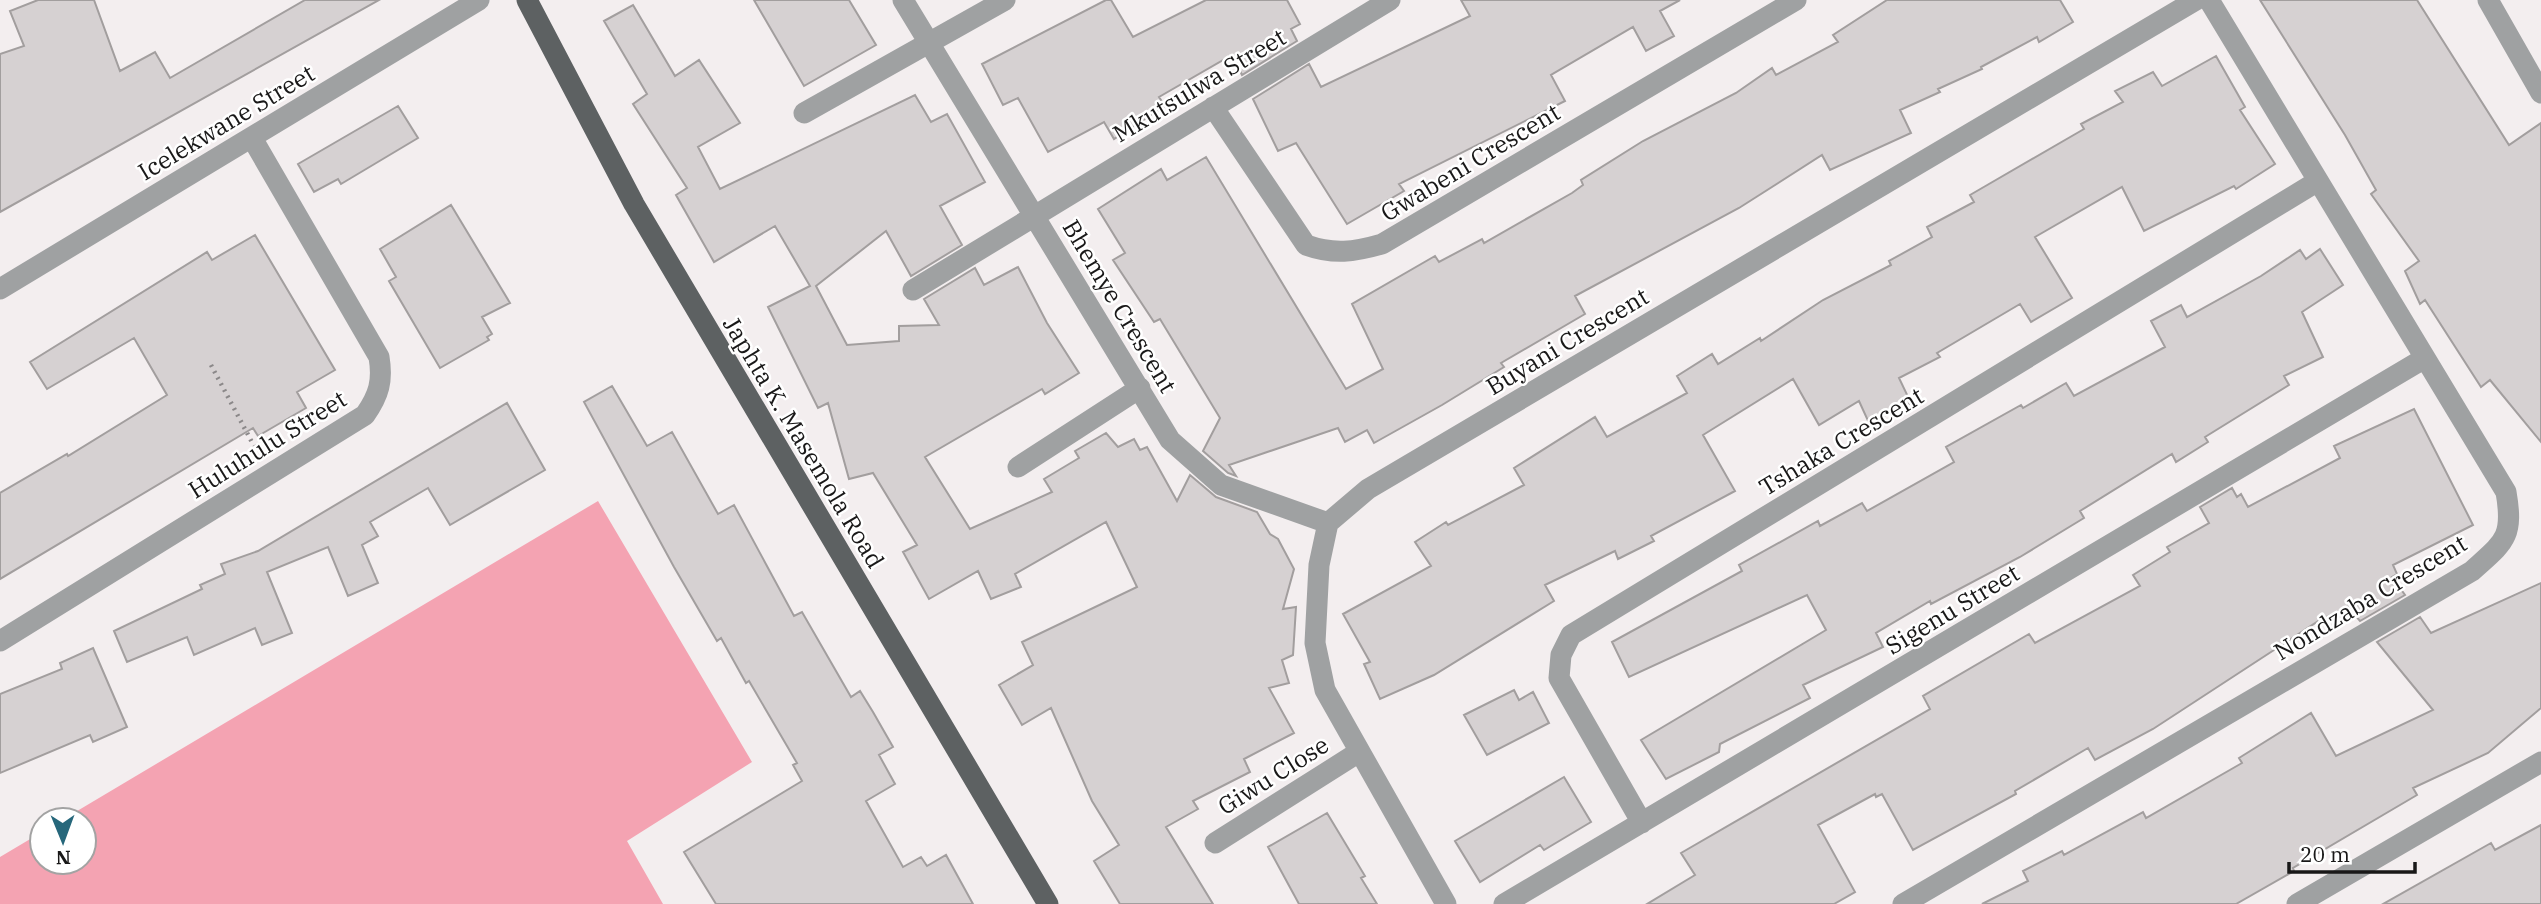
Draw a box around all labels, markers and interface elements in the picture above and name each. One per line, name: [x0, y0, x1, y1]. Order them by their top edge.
street label: Mkutsulwa Street: [1107, 21, 1291, 149]
street label: Icelekwane Street: [132, 57, 320, 187]
street label: Gwabeni Crescent: [1374, 96, 1566, 228]
street label: Bhemye Crescent: [1056, 213, 1184, 399]
street label: Buyani Crescent: [1480, 280, 1654, 402]
street label: Japhta K. Masemola Road: [716, 310, 892, 574]
street label: Tshaka Crescent: [1753, 379, 1929, 503]
street label: Huluhulu Street: [182, 383, 352, 505]
street label: Nondzaba Crescent: [2268, 527, 2472, 667]
street label: Sigenu Street: [1879, 556, 2025, 662]
street label: Giwu Close: [1212, 728, 1334, 822]
north arrow: [28, 806, 98, 876]
scale bar: [2289, 830, 2415, 874]
text: 20 m: [2300, 840, 2350, 868]
text: N: [56, 846, 71, 870]

